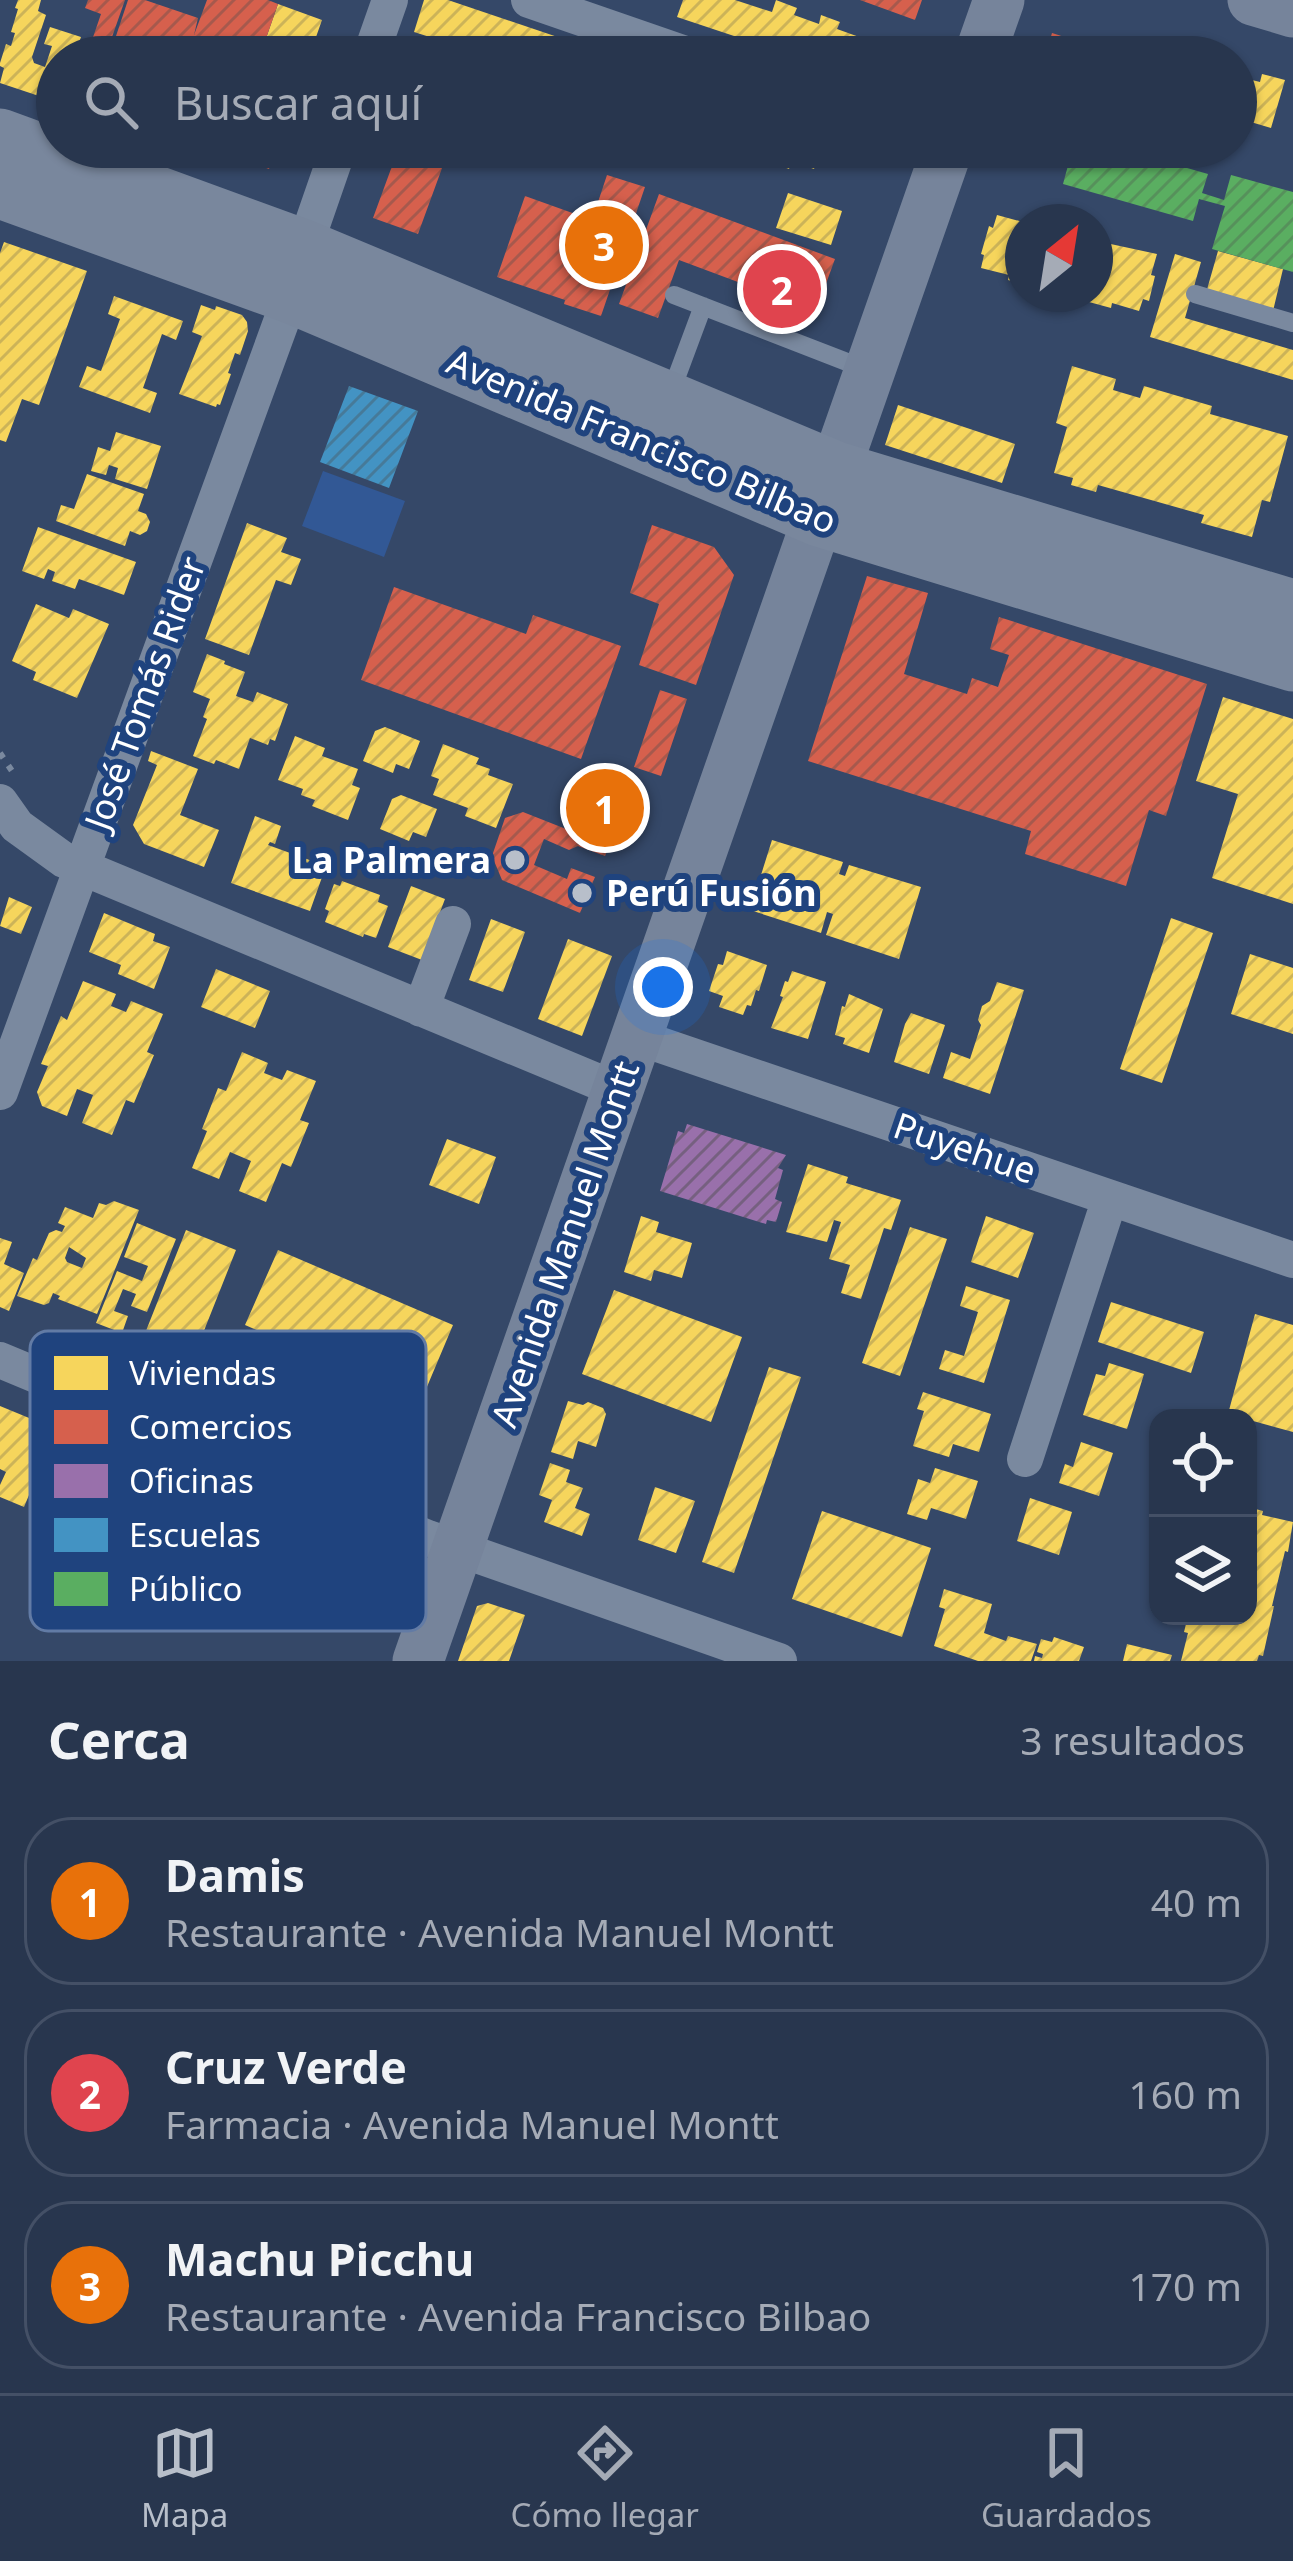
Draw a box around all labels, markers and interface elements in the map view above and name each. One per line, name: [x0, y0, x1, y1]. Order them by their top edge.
search box: [36, 36, 1257, 168]
icon: search: [78, 69, 144, 135]
text: Buscar aquí: [174, 72, 422, 133]
pin: 3: [565, 200, 643, 290]
north arrow: [1005, 204, 1113, 312]
pin: 2: [743, 244, 821, 334]
street label: Avenida Francisco Bilbao: [440, 336, 844, 545]
street label: José Tomás Rider: [71, 549, 217, 839]
pin: 1: [566, 763, 644, 853]
place label: La Palmera: [292, 835, 491, 884]
marker: La Palmera: [502, 847, 528, 873]
place label: Perú Fusión: [606, 868, 817, 917]
marker: Perú Fusión: [569, 880, 595, 906]
your location: [633, 957, 693, 1017]
street label: Avenida Manuel Montt: [479, 1054, 650, 1433]
street label: Puyehue: [887, 1100, 1043, 1195]
legend: [30, 1331, 426, 1631]
text: Viviendas: [129, 1350, 276, 1395]
text: Comercios: [129, 1404, 292, 1449]
map controls: [1149, 1409, 1257, 1625]
button: locate: [1149, 1409, 1257, 1517]
text: Oficinas: [129, 1458, 254, 1503]
text: Escuelas: [129, 1512, 261, 1557]
button: layers: [1149, 1517, 1257, 1625]
text: Público: [129, 1566, 243, 1611]
text: Cerca: [48, 1704, 190, 1774]
text: 3 resultados: [1020, 1713, 1245, 1766]
text: Damis: [165, 1844, 305, 1905]
text: 1: [79, 1875, 101, 1928]
text: 40 m: [1151, 1875, 1242, 1928]
text: Restaurante · Avenida Manuel Montt: [165, 1905, 834, 1958]
text: Cruz Verde: [165, 2036, 407, 2097]
text: 2: [79, 2067, 101, 2120]
text: 160 m: [1128, 2067, 1242, 2120]
text: Farmacia · Avenida Manuel Montt: [165, 2097, 779, 2150]
text: Machu Picchu: [165, 2228, 474, 2289]
text: 3: [79, 2259, 101, 2312]
text: 170 m: [1128, 2259, 1242, 2312]
text: Restaurante · Avenida Francisco Bilbao: [165, 2289, 871, 2342]
tab: Mapa: [141, 2420, 228, 2537]
tab: Cómo llegar: [511, 2420, 699, 2537]
tab: Guardados: [981, 2420, 1152, 2537]

